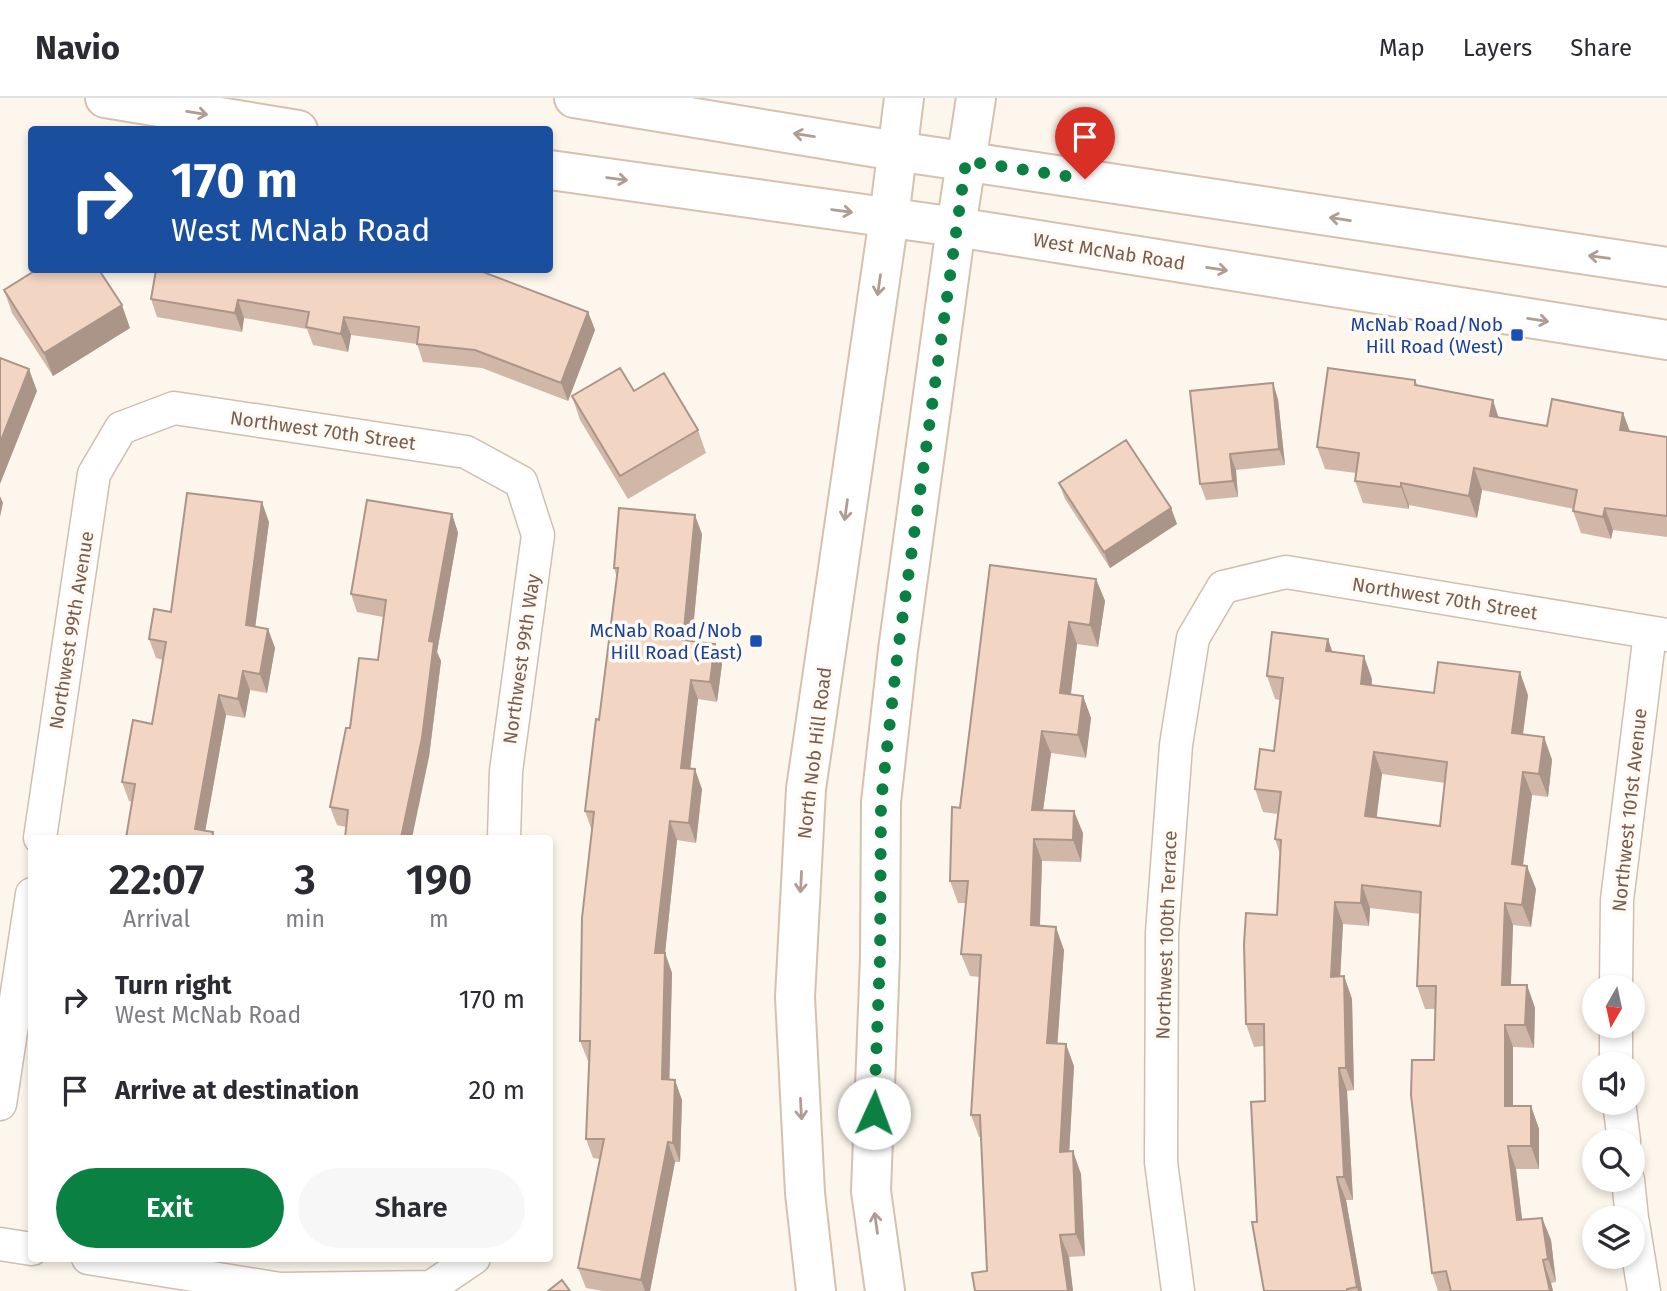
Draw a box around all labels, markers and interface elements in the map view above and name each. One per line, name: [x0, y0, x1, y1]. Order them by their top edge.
text: Navio: [35, 28, 120, 68]
text: Map: [1379, 34, 1425, 62]
text: Layers: [1463, 34, 1532, 62]
text: Share: [1570, 34, 1632, 62]
one-way arrow: [185, 107, 208, 120]
pin: [1055, 107, 1115, 179]
icon: arrive: [1066, 118, 1104, 156]
one-way arrow: [793, 128, 816, 141]
text: 170 m: [171, 151, 298, 210]
icon: right: [56, 154, 147, 245]
one-way arrow: [605, 173, 628, 186]
one-way arrow: [830, 205, 853, 218]
text: West McNab Road: [171, 211, 430, 249]
one-way arrow: [1330, 212, 1352, 225]
street label: West McNab Road: [1031, 228, 1187, 275]
one-way arrow: [1589, 251, 1611, 264]
one-way arrow: [1205, 262, 1228, 275]
one-way arrow: [872, 273, 885, 296]
place label: McNab Road/Nob Hill Road (West): [1350, 313, 1503, 358]
one-way arrow: [1526, 314, 1549, 327]
marker: McNab Road/Nob Hill Road (West): [1509, 327, 1525, 343]
street label: Northwest 70th Street: [228, 406, 418, 455]
one-way arrow: [839, 498, 852, 521]
street label: Northwest 99th Avenue: [44, 529, 99, 731]
street label: Northwest 99th Way: [498, 572, 545, 746]
street label: Northwest 70th Street: [1351, 572, 1539, 625]
place label: McNab Road/Nob Hill Road (East): [589, 619, 742, 664]
marker: McNab Road/Nob Hill Road (East): [748, 633, 764, 649]
street label: North Nob Hill Road: [793, 666, 836, 840]
street label: Northwest 101st Avenue: [1607, 707, 1652, 913]
street label: Northwest 100th Terrace: [1151, 830, 1182, 1040]
text: 22:07: [109, 855, 205, 905]
text: 3: [294, 855, 316, 905]
text: 190: [406, 855, 472, 905]
one-way arrow: [794, 870, 807, 893]
text: Arrival: [123, 905, 190, 933]
text: min: [285, 905, 325, 933]
text: m: [429, 905, 449, 933]
text: Turn right: [115, 970, 232, 1001]
north arrow: [1582, 975, 1645, 1038]
map controls: [1582, 975, 1645, 1269]
icon: right: [56, 981, 94, 1019]
text: 170 m: [459, 984, 525, 1015]
text: West McNab Road: [115, 1001, 301, 1029]
button: sound: [1582, 1052, 1645, 1115]
icon: arrive: [56, 1072, 94, 1110]
text: Arrive at destination: [115, 1075, 359, 1106]
text: 20 m: [468, 1075, 525, 1106]
position arrow: [837, 1076, 911, 1150]
one-way arrow: [795, 1097, 808, 1120]
button: search: [1582, 1129, 1645, 1192]
button: Exit: [56, 1168, 284, 1248]
button: Share: [298, 1168, 525, 1248]
button: layers: [1582, 1206, 1645, 1269]
one-way arrow: [869, 1212, 882, 1235]

